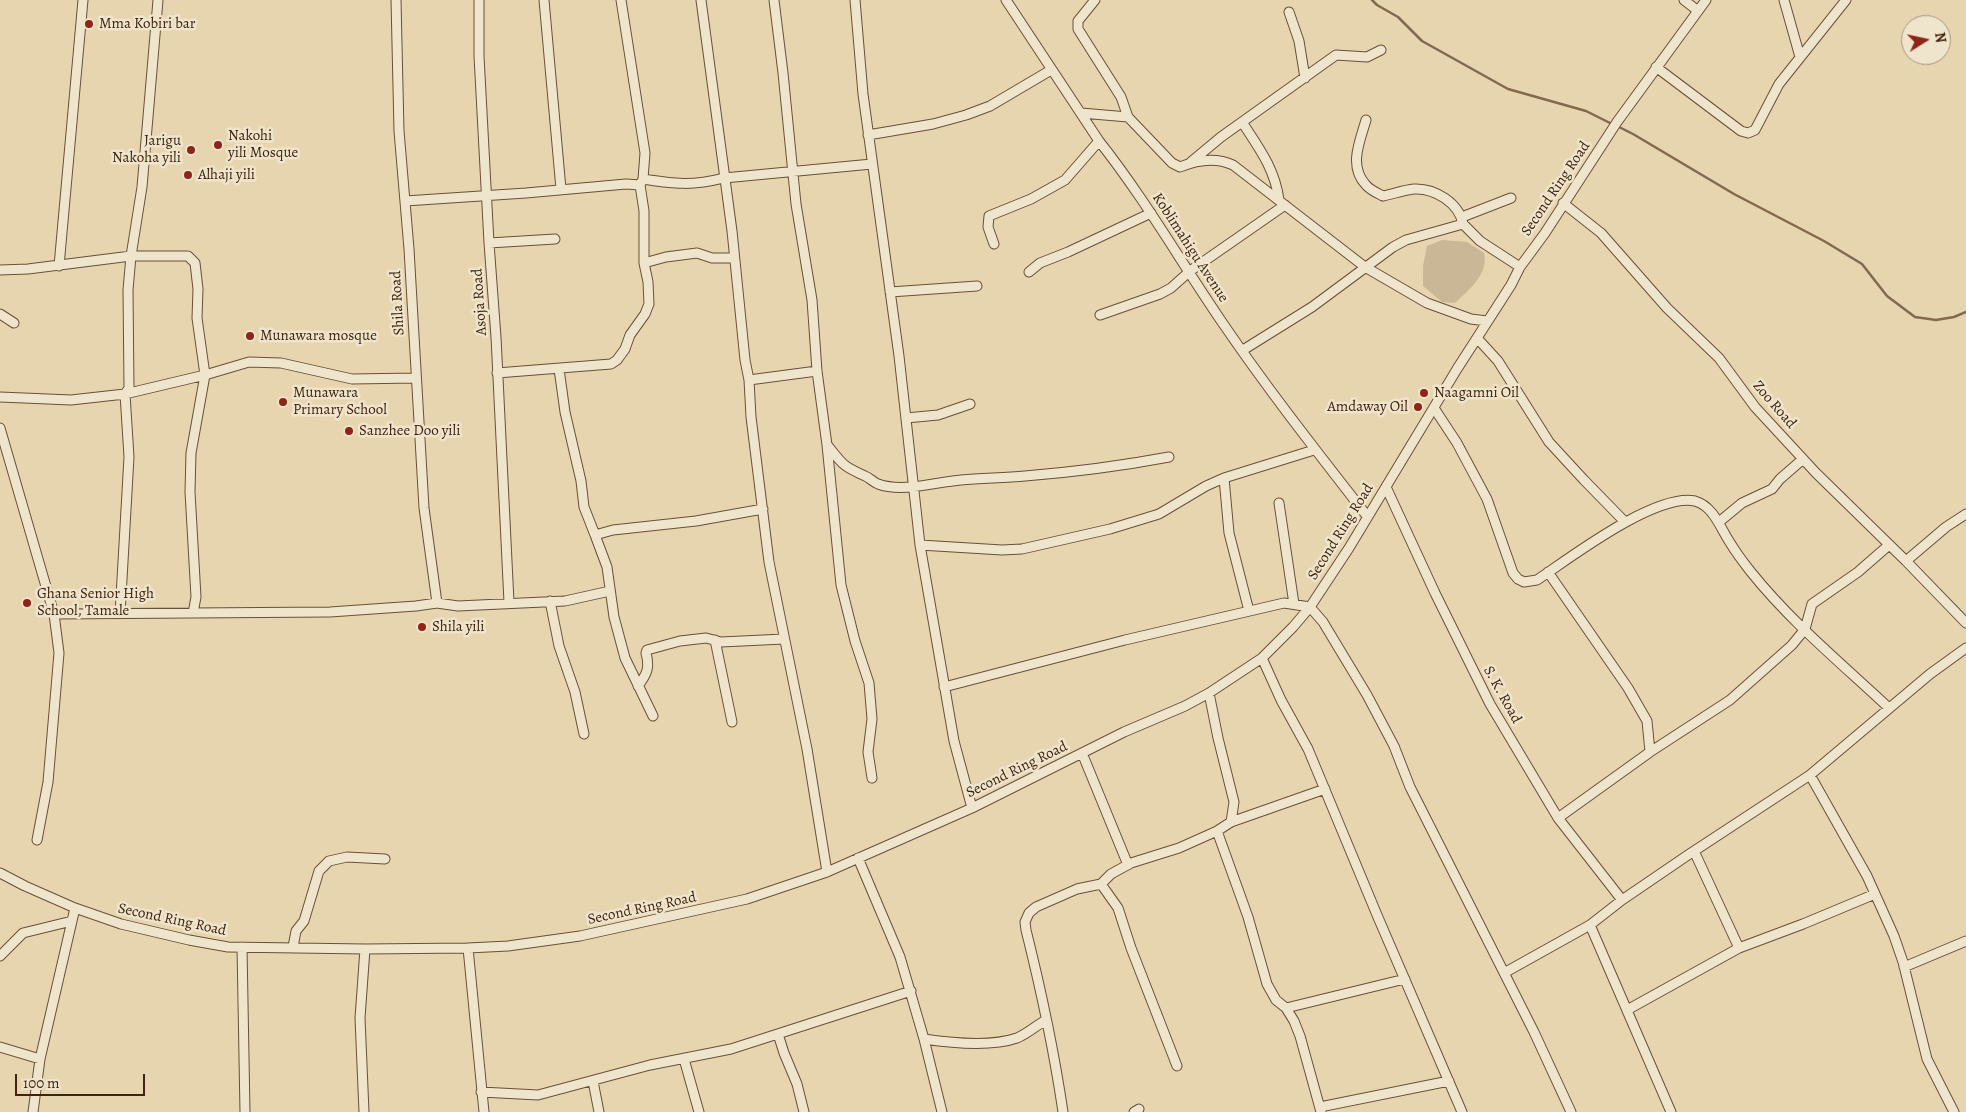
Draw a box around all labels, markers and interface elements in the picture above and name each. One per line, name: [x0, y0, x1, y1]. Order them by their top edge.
place label: Mma Kobiri bar: [99, 15, 196, 33]
north arrow: [1901, 15, 1951, 65]
marker: Mma Kobiri bar: [83, 18, 95, 30]
text: N: [1930, 31, 1951, 44]
place label: Nakohi yili Mosque: [228, 127, 298, 162]
place label: Jarigu Nakoha yili: [112, 132, 181, 167]
street label: Second Ring Road: [1518, 138, 1594, 240]
marker: Nakohi yili Mosque: [212, 139, 224, 151]
marker: Jarigu Nakoha yili: [185, 144, 197, 156]
place label: Alhaji yili: [198, 166, 255, 184]
marker: Alhaji yili: [182, 169, 194, 181]
street label: Koblimahigu Avenue: [1148, 190, 1232, 306]
street label: Asoja Road: [469, 268, 491, 336]
street label: Shila Road: [387, 270, 409, 336]
place label: Munawara mosque: [260, 327, 377, 345]
marker: Munawara mosque: [244, 330, 256, 342]
street label: Zoo Road: [1748, 377, 1800, 433]
place label: Munawara Primary School: [293, 384, 387, 419]
place label: Naagamni Oil: [1434, 384, 1519, 402]
marker: Naagamni Oil: [1418, 387, 1430, 399]
marker: Munawara Primary School: [277, 396, 289, 408]
place label: Amdaway Oil: [1327, 398, 1408, 416]
marker: Amdaway Oil: [1412, 401, 1424, 413]
place label: Sanzhee Doo yili: [359, 422, 460, 440]
marker: Sanzhee Doo yili: [343, 425, 355, 437]
street label: Second Ring Road: [1304, 480, 1378, 584]
place label: Ghana Senior High School, Tamale: [37, 585, 154, 620]
marker: Ghana Senior High School, Tamale: [21, 597, 33, 609]
place label: Shila yili: [432, 618, 484, 636]
marker: Shila yili: [416, 621, 428, 633]
street label: S. K. Road: [1479, 663, 1525, 727]
street label: Second Ring Road: [963, 738, 1071, 802]
street label: Second Ring Road: [586, 889, 698, 929]
street label: Second Ring Road: [116, 900, 228, 940]
scale bar: [18, 1064, 148, 1096]
text: 100 m: [23, 1073, 60, 1093]

